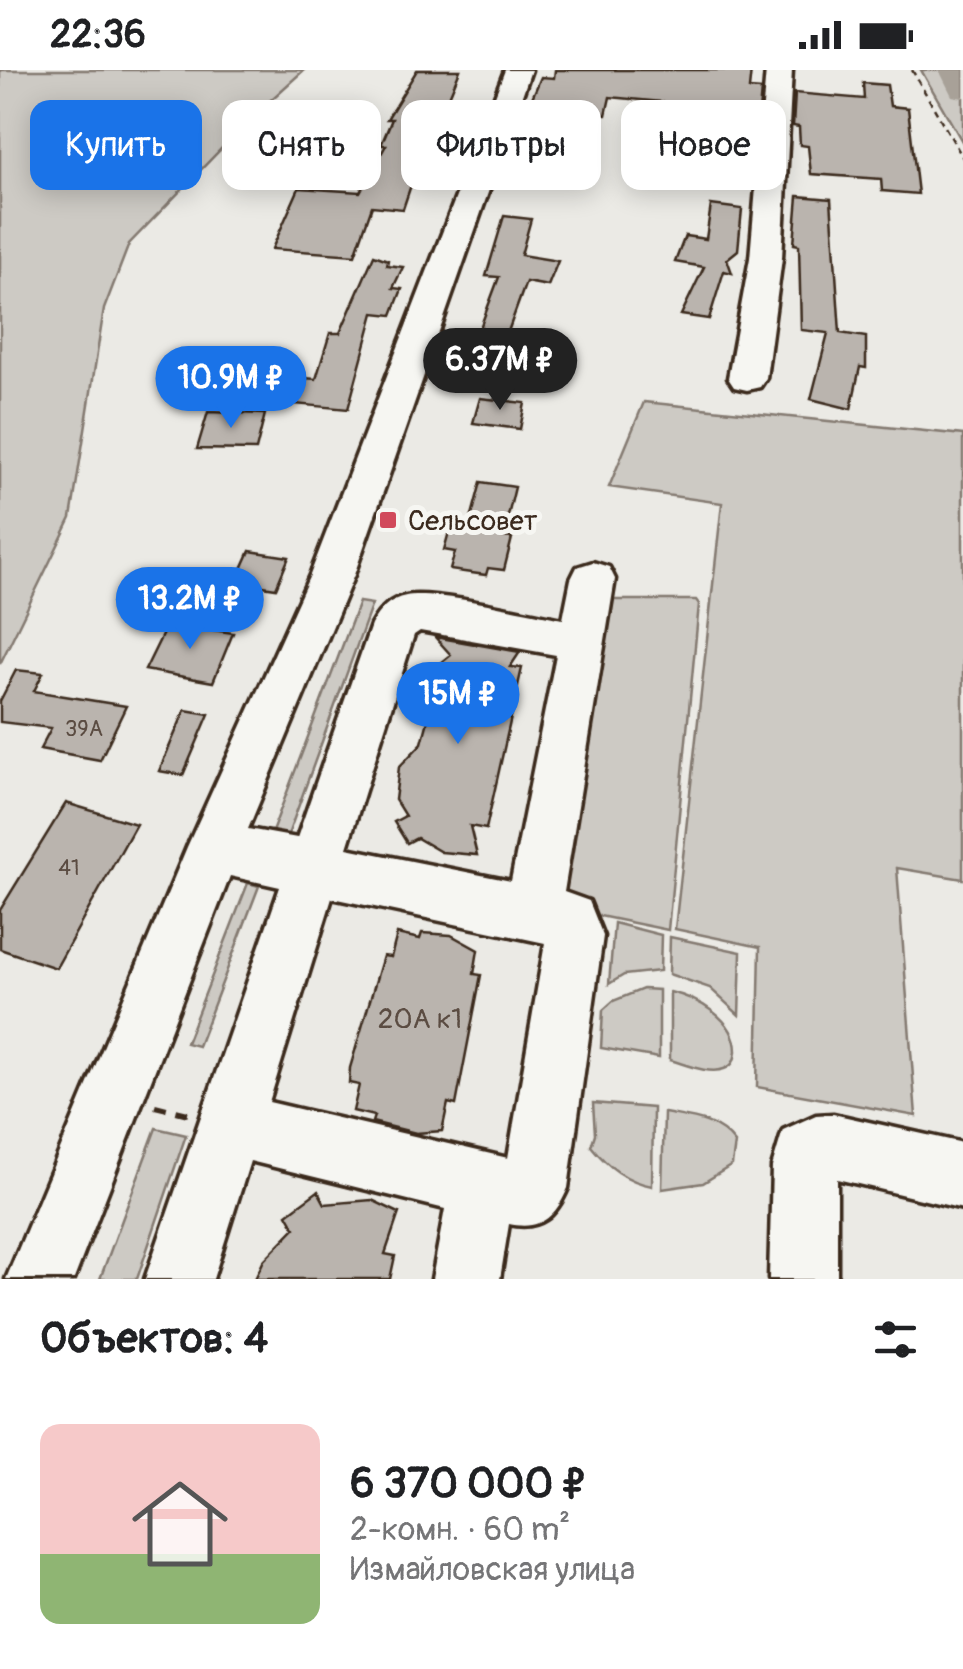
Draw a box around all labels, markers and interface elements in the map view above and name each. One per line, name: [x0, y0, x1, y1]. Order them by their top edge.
text: 22:36: [50, 11, 146, 59]
chip: Купить: [30, 100, 202, 190]
chip: Снять: [222, 100, 381, 190]
chip: Фильтры: [401, 100, 601, 190]
chip: Новое: [621, 100, 786, 190]
pin: 6.37M ₽: [408, 328, 592, 413]
text: 6.37M ₽: [445, 340, 555, 380]
pin: 10.9M ₽: [139, 346, 323, 431]
text: 10.9M ₽: [177, 358, 285, 398]
place label: Сельсовет: [408, 504, 538, 539]
marker: Сельсовет: [377, 509, 399, 531]
pin: 13.2M ₽: [98, 567, 282, 652]
text: 13.2M ₽: [138, 579, 242, 619]
pin: 15M ₽: [388, 662, 528, 747]
text: 15M ₽: [418, 674, 498, 714]
house number: 39А: [65, 715, 103, 743]
house number: 41: [58, 854, 80, 882]
house number: 20А к1: [378, 1002, 462, 1037]
icon: filters: [868, 1312, 923, 1367]
text: Объектов: 4: [40, 1313, 268, 1365]
text: 6 370 000 ₽: [350, 1458, 587, 1510]
icon: home: [120, 1464, 240, 1584]
text: 2-комн. · 60 m²: [350, 1510, 570, 1550]
text: Измайловская улица: [350, 1550, 635, 1590]

